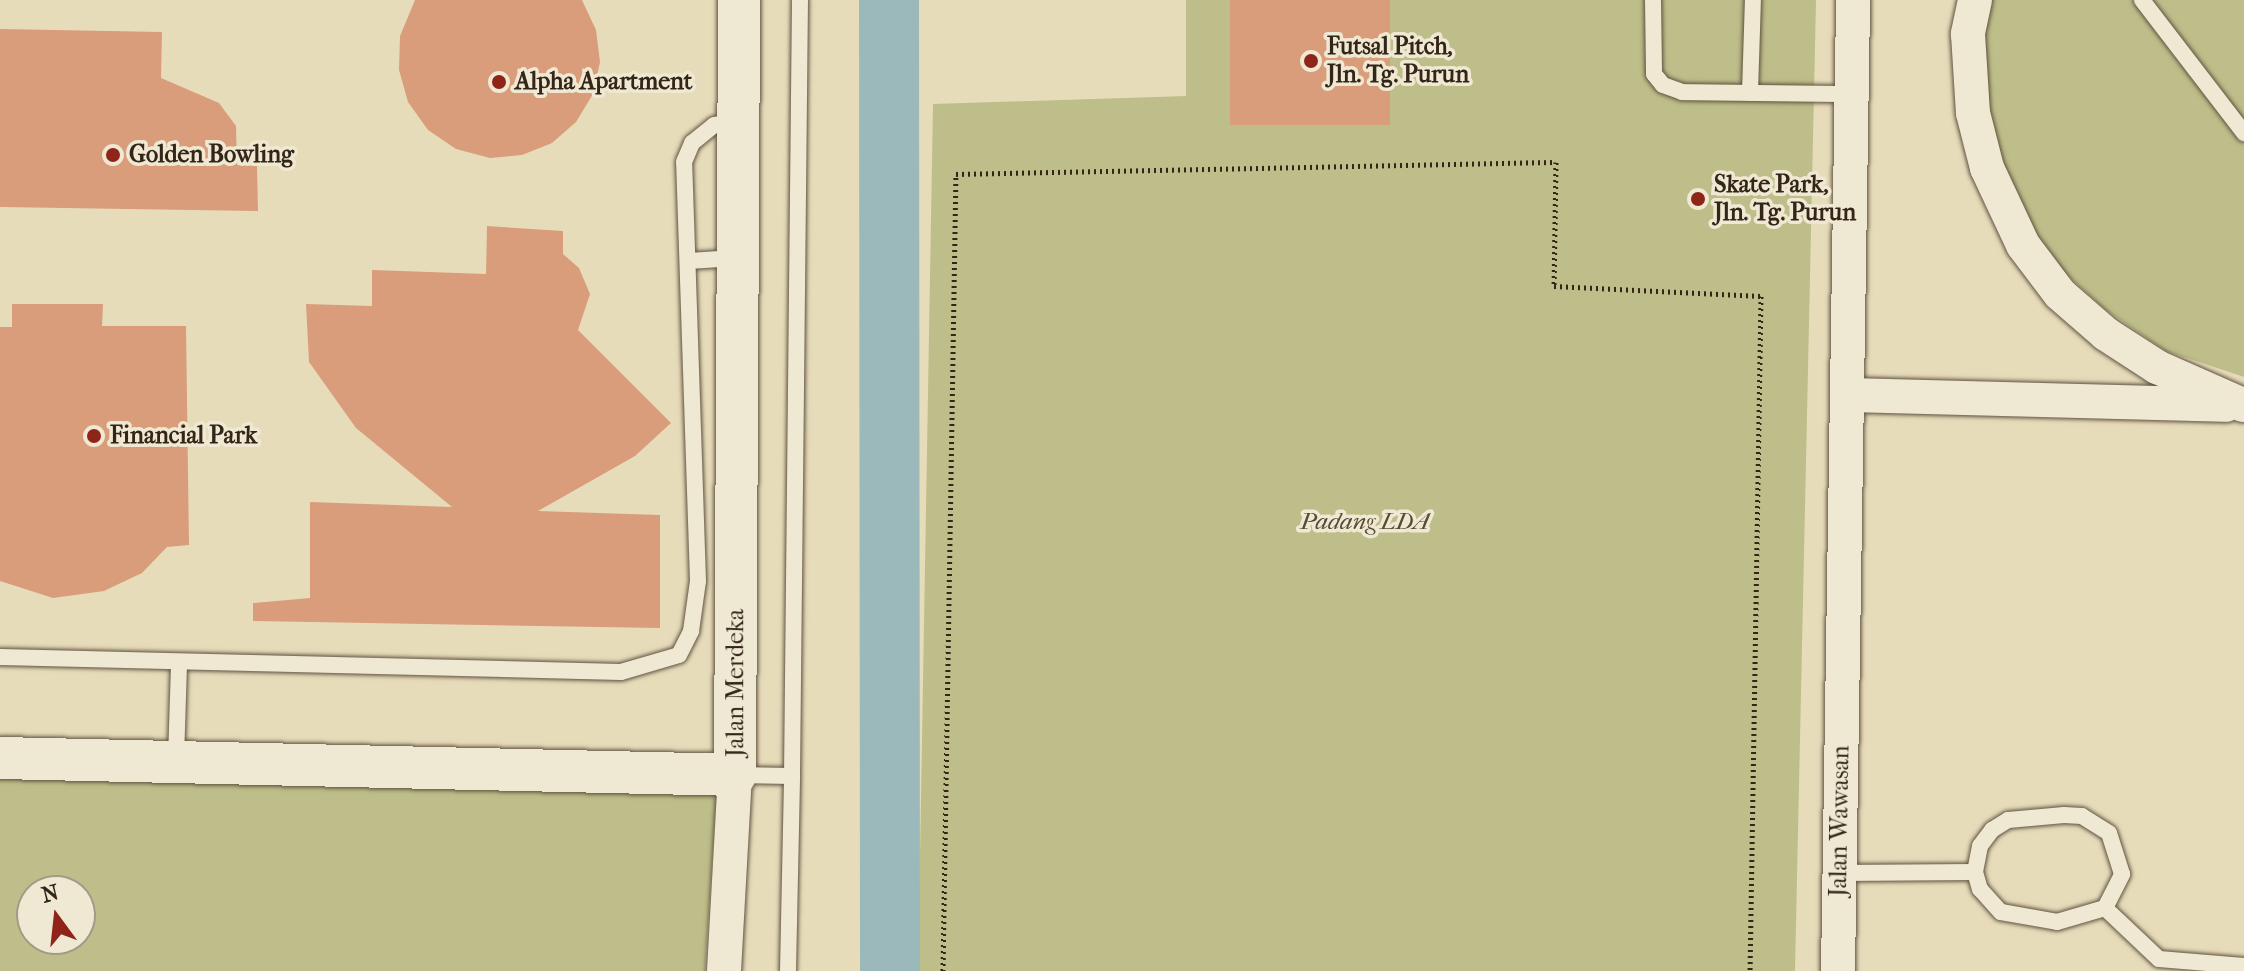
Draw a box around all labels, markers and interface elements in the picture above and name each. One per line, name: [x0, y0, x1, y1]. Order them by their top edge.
place label: Futsal Pitch, Jln. Tg. Purun: [1327, 33, 1469, 89]
marker: Futsal Pitch, Jln. Tg. Purun: [1302, 52, 1320, 70]
place label: Alpha Apartment: [515, 68, 692, 96]
marker: Alpha Apartment: [490, 73, 508, 91]
place label: Golden Bowling: [129, 141, 294, 169]
marker: Golden Bowling: [104, 146, 122, 164]
place label: Skate Park, Jln. Tg. Purun: [1714, 171, 1856, 227]
marker: Skate Park, Jln. Tg. Purun: [1689, 190, 1707, 208]
place label: Financial Park: [110, 422, 257, 450]
marker: Financial Park: [85, 427, 103, 445]
park label: Padang LDA: [1300, 508, 1430, 536]
street label: Jalan Merdeka: [722, 609, 750, 757]
street label: Jalan Wawasan: [1824, 745, 1856, 897]
north arrow: [16, 875, 96, 955]
text: N: [39, 879, 62, 908]

